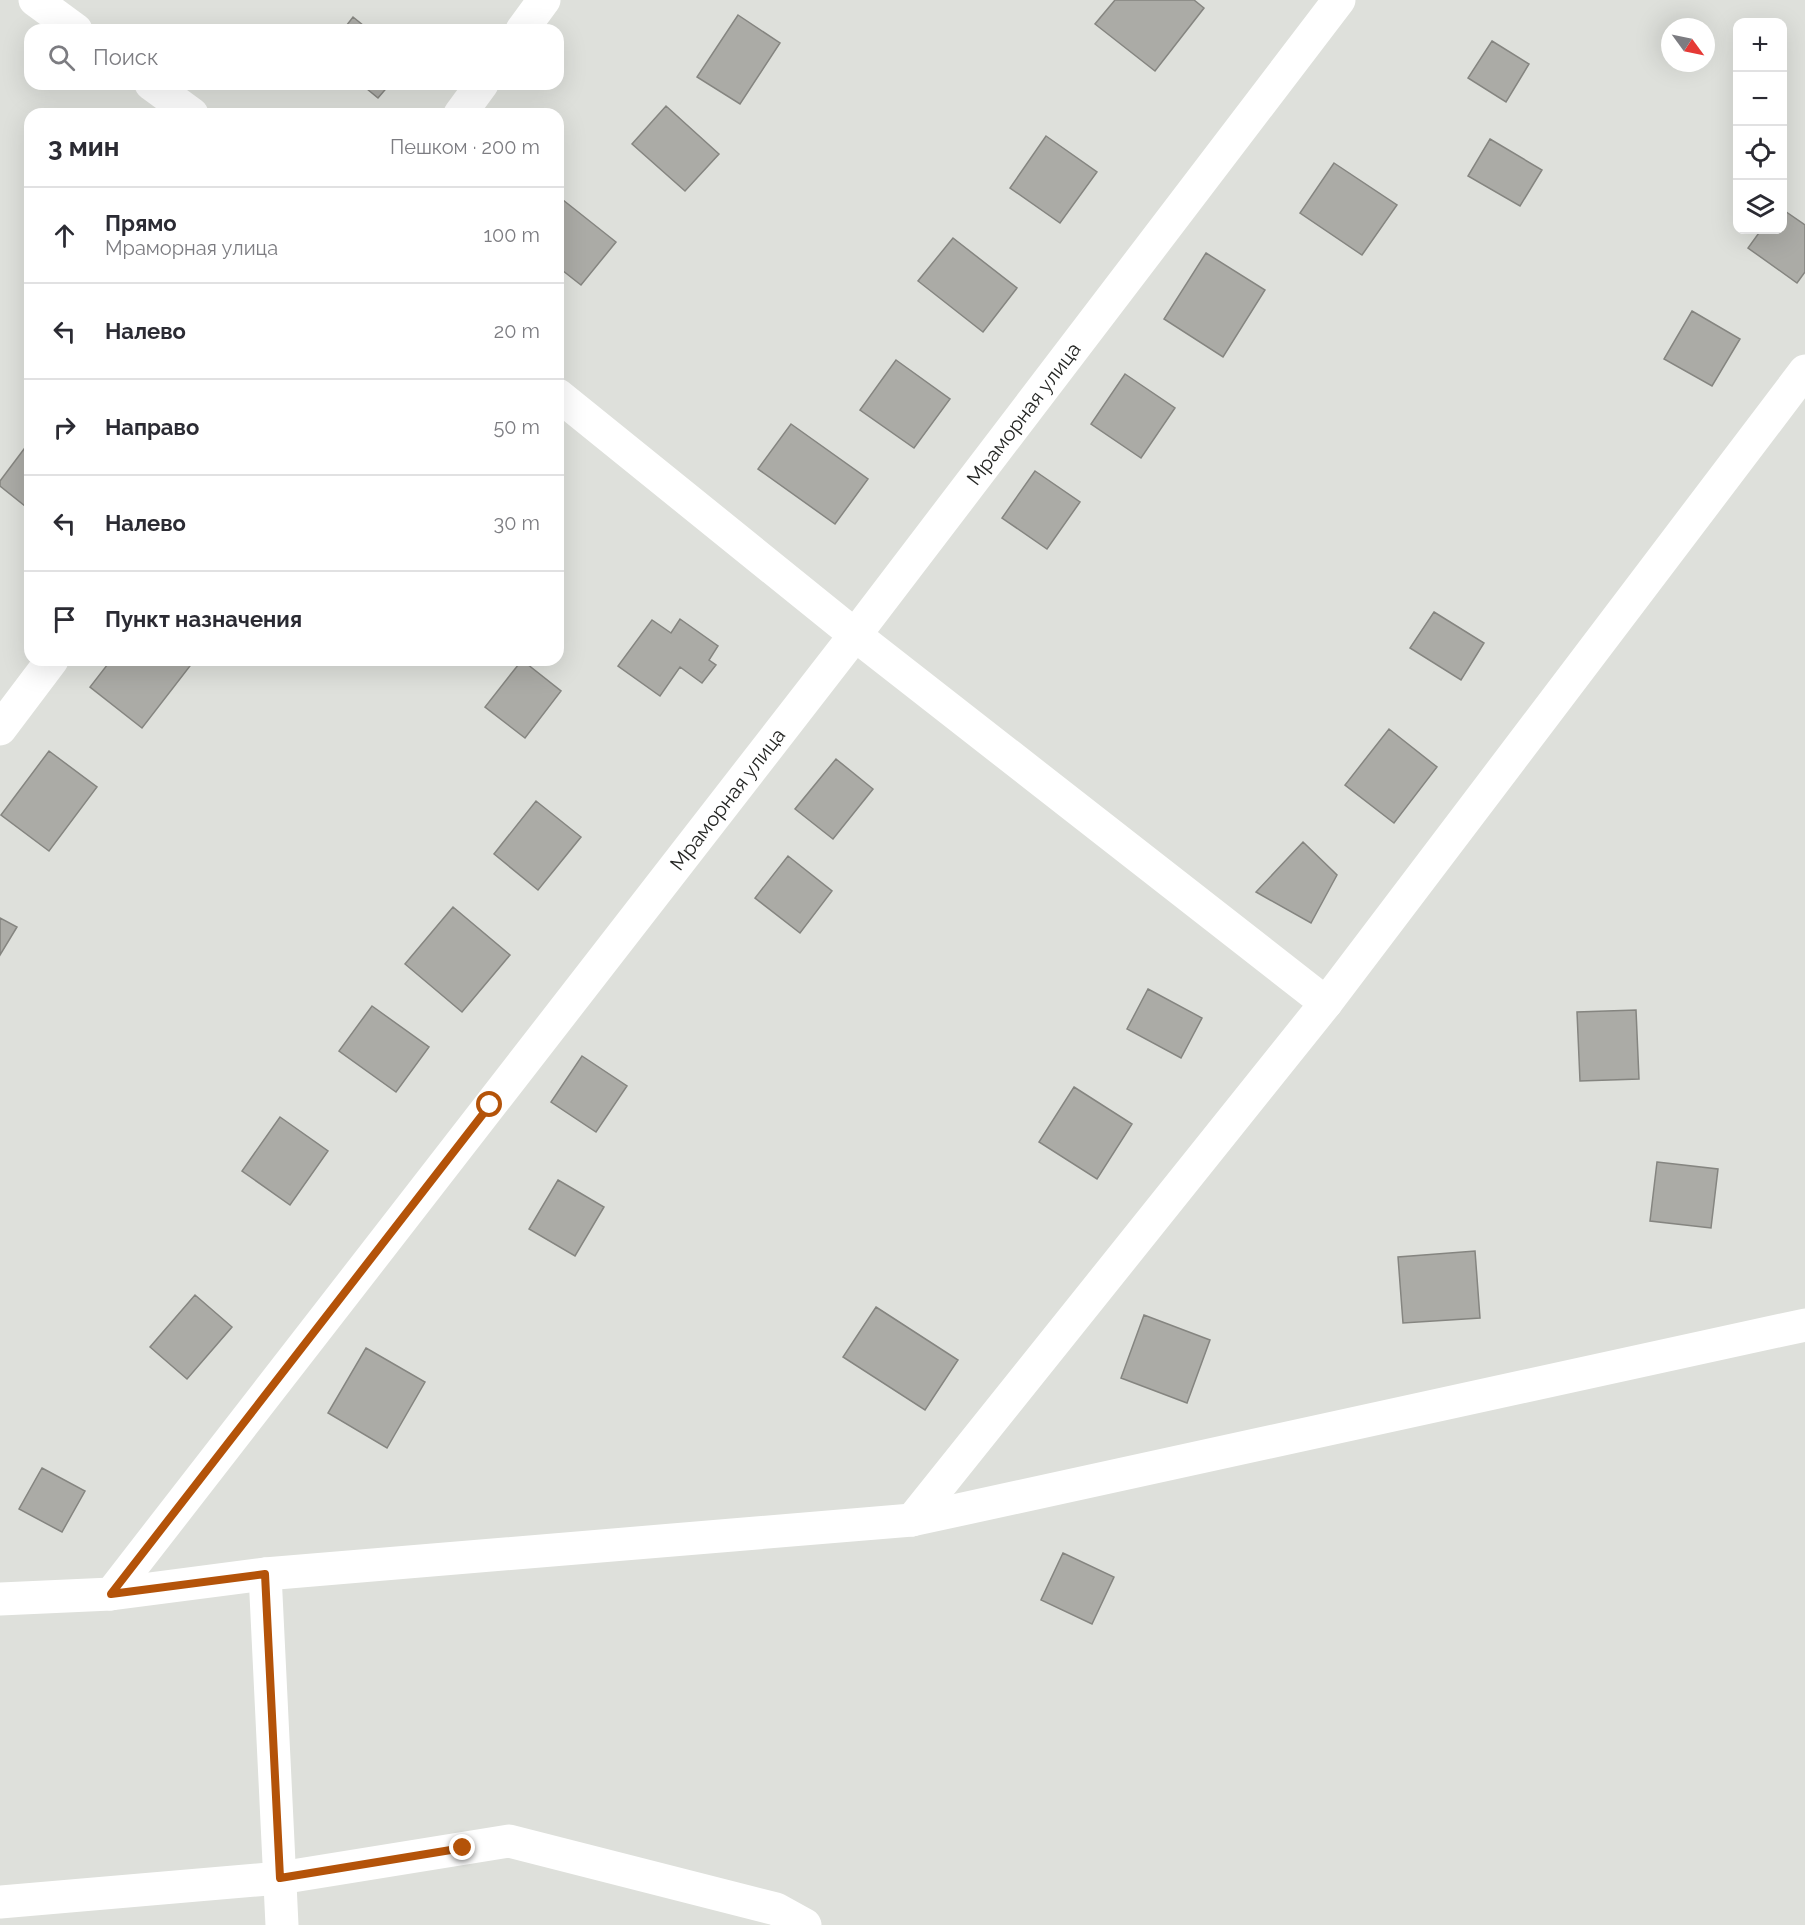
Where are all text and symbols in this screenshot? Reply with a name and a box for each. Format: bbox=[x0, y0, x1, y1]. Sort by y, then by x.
north arrow bbox=[1661, 18, 1715, 72]
map controls bbox=[1733, 18, 1787, 234]
button: + bbox=[1733, 18, 1787, 72]
search box bbox=[24, 24, 564, 90]
icon: search bbox=[45, 41, 78, 74]
text: Поиск bbox=[93, 44, 158, 70]
button: − bbox=[1733, 72, 1787, 126]
button: locate bbox=[1733, 126, 1787, 180]
text: 3 мин bbox=[48, 132, 119, 162]
text: Пешком · 200 m bbox=[390, 135, 540, 159]
button: layers bbox=[1733, 180, 1787, 234]
text: Прямо bbox=[105, 210, 177, 236]
icon: ahead bbox=[48, 219, 81, 252]
text: 100 m bbox=[483, 223, 540, 247]
text: Мраморная улица bbox=[105, 236, 278, 260]
icon: left bbox=[48, 315, 81, 348]
text: Налево bbox=[105, 318, 186, 344]
text: 20 m bbox=[494, 319, 540, 343]
street label: Мраморная улица bbox=[962, 338, 1086, 490]
icon: right bbox=[48, 411, 81, 444]
text: Направо bbox=[105, 414, 199, 440]
text: 50 m bbox=[493, 415, 540, 439]
icon: left bbox=[48, 507, 81, 540]
text: Налево bbox=[105, 510, 186, 536]
text: 30 m bbox=[494, 511, 540, 535]
icon: arrive bbox=[48, 603, 81, 636]
text: Пункт назначения bbox=[105, 606, 302, 632]
street label: Мраморная улица bbox=[665, 723, 790, 875]
route start bbox=[476, 1091, 502, 1117]
route end bbox=[449, 1834, 475, 1860]

